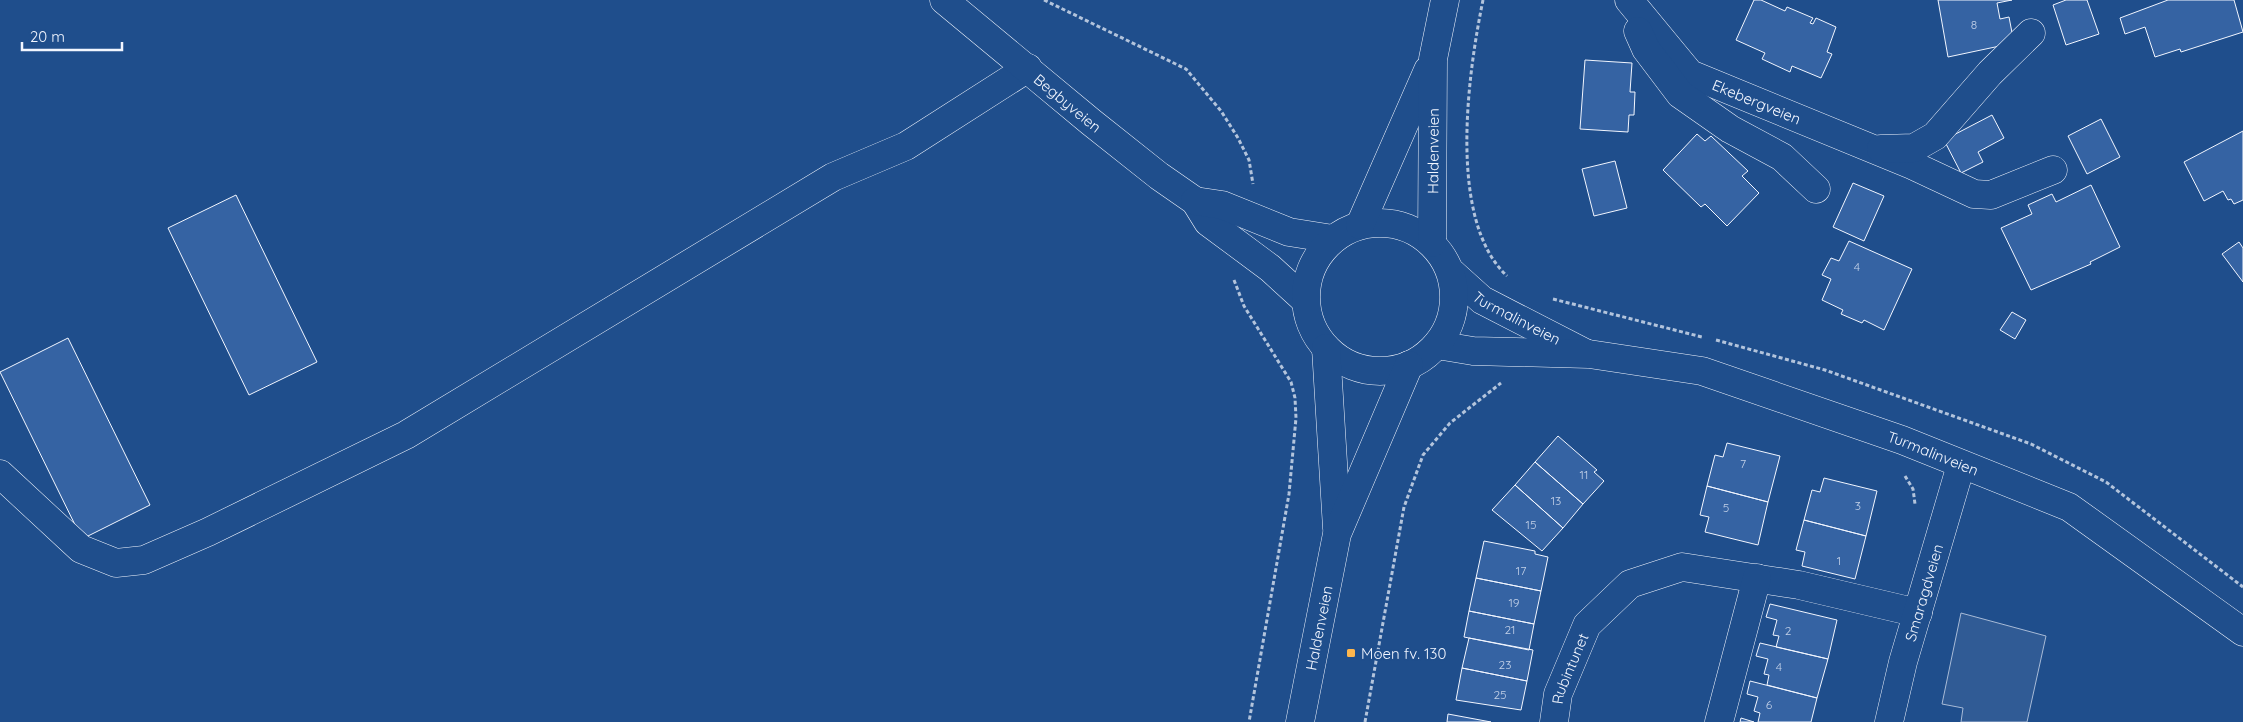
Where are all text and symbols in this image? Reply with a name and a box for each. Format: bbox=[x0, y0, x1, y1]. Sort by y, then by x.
house number: 8 bbox=[1971, 17, 1977, 32]
scale bar bbox=[22, 20, 122, 52]
text: 20 m bbox=[30, 27, 65, 46]
street label: Begbyveien bbox=[1030, 69, 1105, 136]
street label: Ekebergveien bbox=[1710, 75, 1804, 128]
street label: Haldenveien bbox=[1423, 108, 1442, 194]
house number: 4 bbox=[1854, 259, 1860, 274]
street label: Turmalinveien bbox=[1469, 287, 1564, 348]
street label: Turmalinveien bbox=[1885, 426, 1981, 479]
house number: 7 bbox=[1740, 456, 1746, 471]
house number: 11 bbox=[1580, 467, 1588, 482]
house number: 13 bbox=[1551, 493, 1561, 508]
house number: 3 bbox=[1855, 498, 1861, 513]
house number: 5 bbox=[1723, 500, 1729, 515]
house number: 15 bbox=[1526, 517, 1536, 532]
street label: Smaragdveien bbox=[1900, 542, 1947, 644]
house number: 1 bbox=[1837, 553, 1841, 568]
house number: 17 bbox=[1516, 563, 1526, 578]
street label: Haldenveien bbox=[1301, 584, 1336, 672]
house number: 19 bbox=[1508, 595, 1520, 610]
house number: 21 bbox=[1504, 622, 1516, 637]
house number: 2 bbox=[1785, 623, 1792, 638]
street label: Rubintunet bbox=[1547, 630, 1592, 705]
place label: Moen fv. 130 bbox=[1361, 644, 1446, 663]
marker: Moen fv. 130 bbox=[1345, 647, 1357, 659]
house number: 23 bbox=[1499, 657, 1511, 672]
house number: 4 bbox=[1776, 659, 1782, 674]
house number: 25 bbox=[1493, 687, 1507, 702]
house number: 6 bbox=[1766, 697, 1773, 712]

